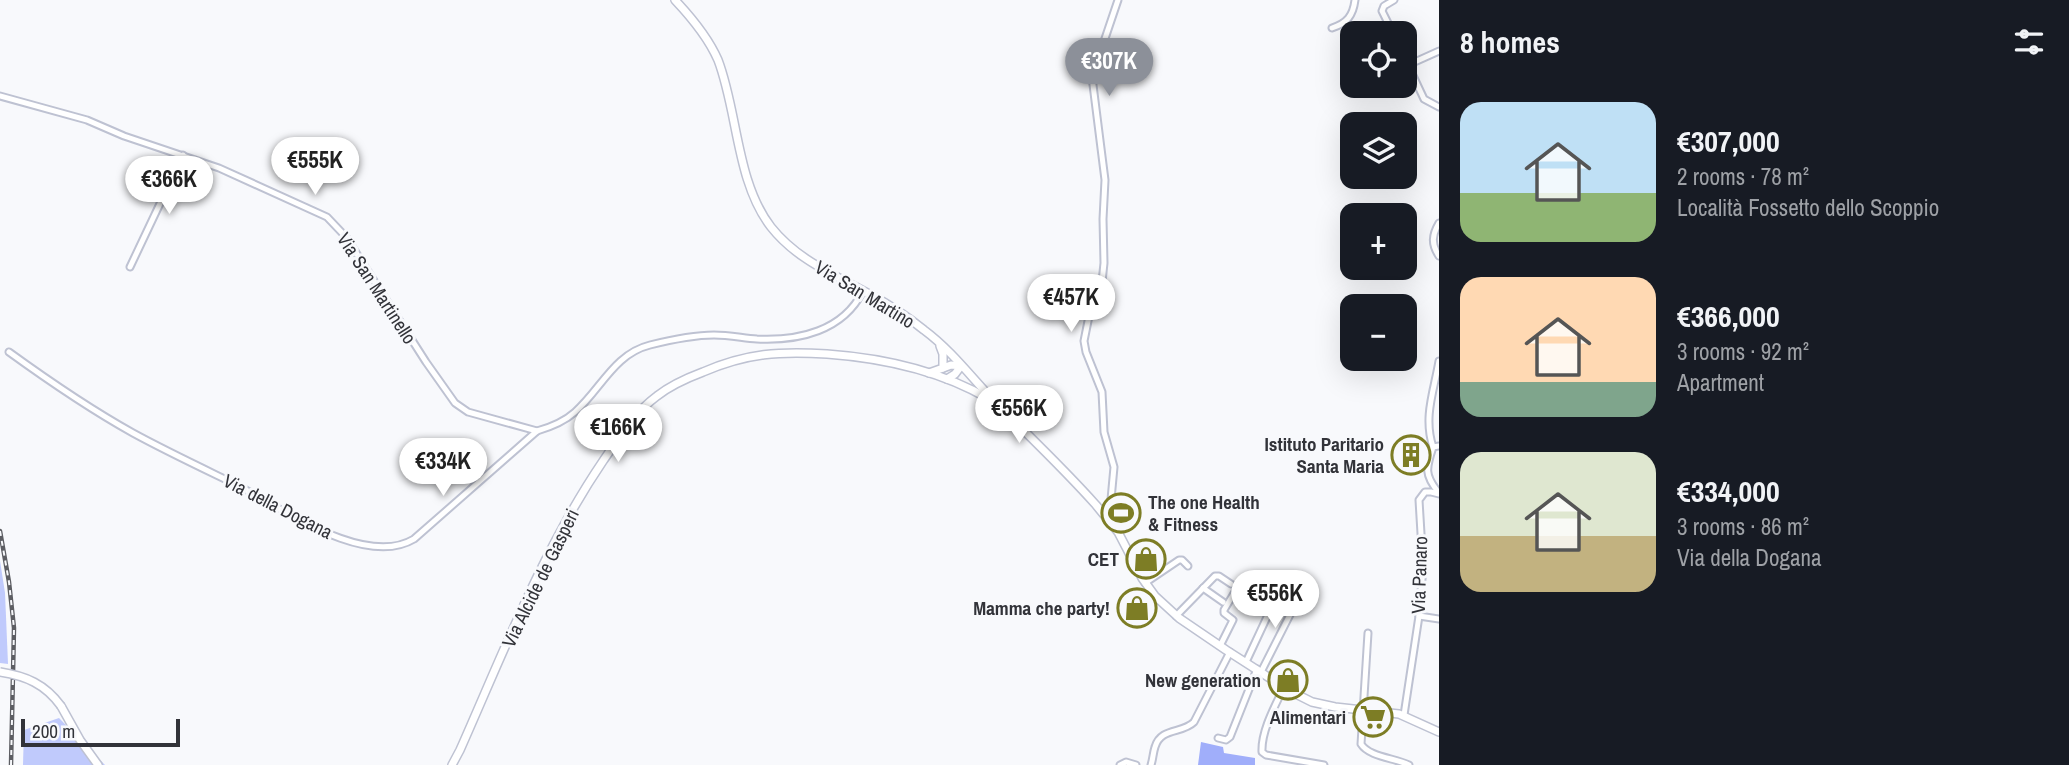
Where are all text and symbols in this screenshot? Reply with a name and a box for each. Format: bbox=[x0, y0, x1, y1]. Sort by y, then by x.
map controls bbox=[1340, 21, 1417, 371]
button: locate bbox=[1340, 21, 1417, 98]
text: 8 homes bbox=[1460, 22, 1560, 62]
icon: filters bbox=[2010, 23, 2048, 61]
pin: €307K bbox=[1060, 38, 1158, 98]
text: €307K bbox=[1081, 45, 1137, 76]
button: layers bbox=[1340, 112, 1417, 189]
text: €307,000 bbox=[1677, 121, 1780, 161]
icon: home bbox=[1516, 130, 1600, 214]
pin: €555K bbox=[266, 138, 364, 197]
text: €555K bbox=[287, 144, 343, 175]
pin: €366K bbox=[120, 156, 218, 216]
text: 2 rooms · 78 m² bbox=[1677, 161, 1809, 192]
text: €366K bbox=[141, 163, 197, 194]
text: Località Fossetto dello Scoppio bbox=[1677, 192, 1939, 223]
button: + bbox=[1340, 203, 1417, 280]
street label: Via San Martinello bbox=[331, 227, 423, 349]
street label: Via San Martino bbox=[810, 254, 920, 334]
pin: €457K bbox=[1022, 274, 1120, 334]
text: €457K bbox=[1043, 281, 1099, 312]
button: − bbox=[1340, 294, 1417, 371]
text: €366,000 bbox=[1677, 296, 1780, 336]
icon: home bbox=[1516, 305, 1600, 389]
text: 3 rooms · 92 m² bbox=[1677, 336, 1809, 367]
text: Apartment bbox=[1677, 367, 1764, 398]
pin: €556K bbox=[970, 386, 1068, 445]
text: €556K bbox=[991, 392, 1047, 423]
pin: €166K bbox=[569, 405, 667, 464]
text: €166K bbox=[590, 411, 646, 442]
place label: Istituto Paritario Santa Maria bbox=[1265, 431, 1384, 479]
building icon: Istituto Paritario Santa Maria bbox=[1390, 434, 1432, 476]
pin: €334K bbox=[394, 438, 492, 498]
text: €334K bbox=[415, 445, 471, 476]
street label: Via della Dogana bbox=[219, 467, 337, 545]
text: €334,000 bbox=[1677, 471, 1780, 511]
icon: home bbox=[1516, 480, 1600, 564]
place label: The one Health & Fitness bbox=[1148, 489, 1260, 537]
sports icon: The one Health & Fitness bbox=[1100, 492, 1142, 534]
street label: Via Alcide de Gasperi bbox=[495, 504, 585, 652]
text: 3 rooms · 86 m² bbox=[1677, 511, 1809, 542]
street label: Via Panaro bbox=[1405, 536, 1433, 614]
shop icon: CET bbox=[1125, 538, 1167, 580]
text: Via della Dogana bbox=[1677, 542, 1821, 573]
place label: CET bbox=[1088, 546, 1119, 572]
pin: €556K bbox=[1226, 570, 1324, 630]
text: €556K bbox=[1247, 577, 1303, 608]
shop icon: Mamma che party! bbox=[1116, 587, 1158, 629]
place label: Mamma che party! bbox=[973, 595, 1110, 621]
shop icon: New generation bbox=[1267, 659, 1309, 701]
place label: New generation bbox=[1145, 667, 1261, 693]
supermarket icon: Alimentari bbox=[1352, 696, 1394, 738]
place label: Alimentari bbox=[1270, 704, 1346, 730]
scale bar bbox=[21, 716, 180, 748]
text: 200 m bbox=[32, 718, 75, 744]

